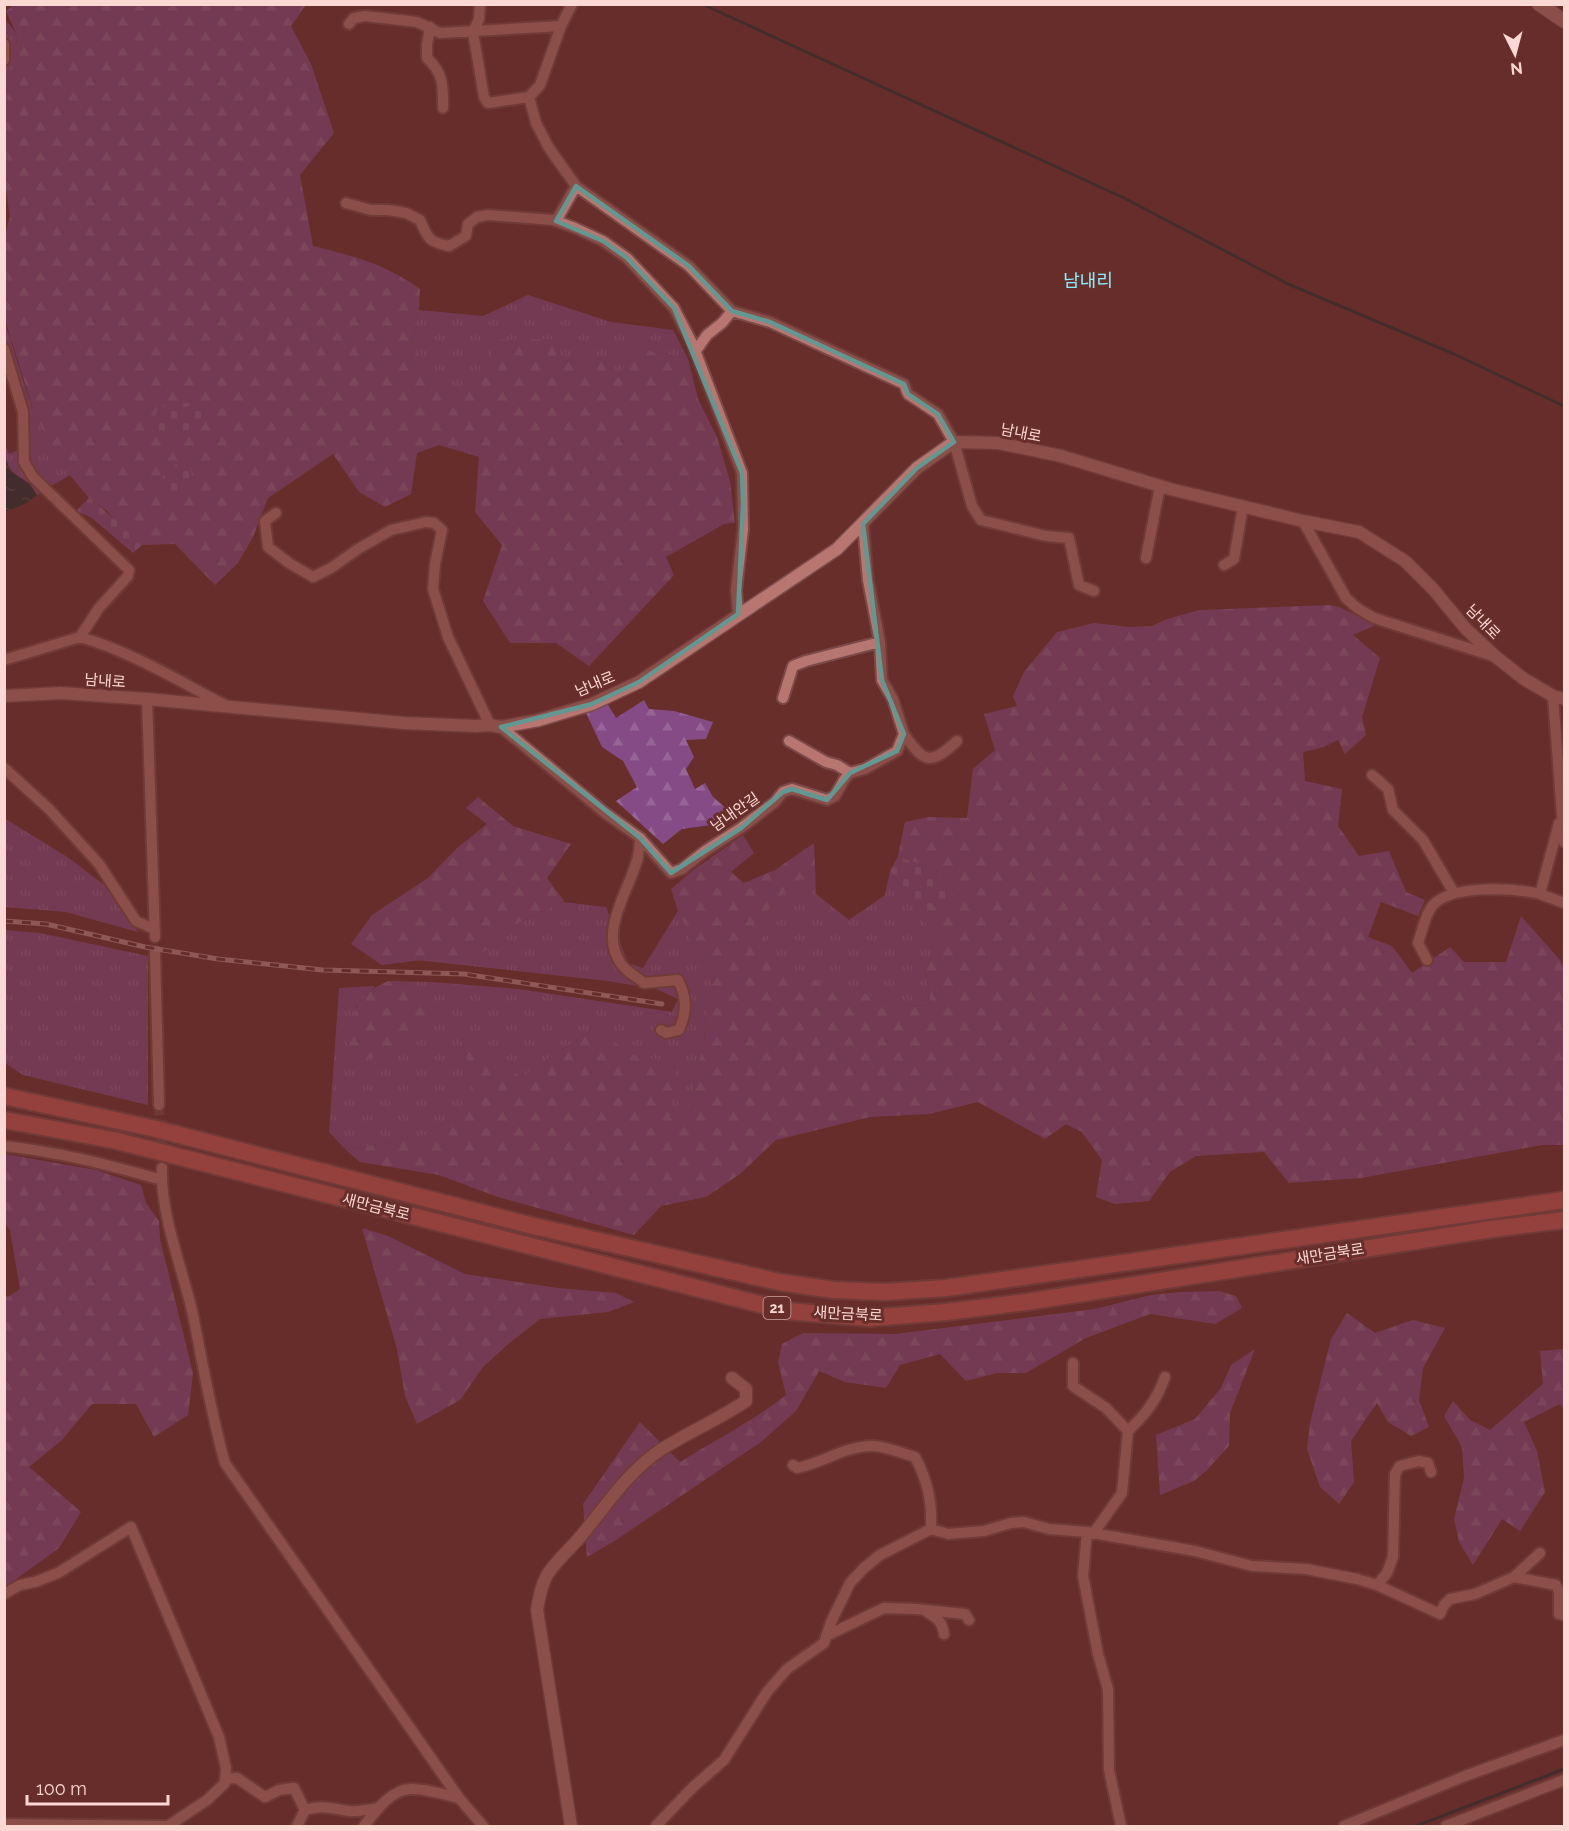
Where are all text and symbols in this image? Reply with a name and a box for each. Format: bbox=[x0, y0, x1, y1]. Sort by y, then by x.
north arrow bbox=[1485, 24, 1545, 84]
text: N bbox=[1509, 58, 1524, 79]
district label: 남내리 bbox=[1063, 270, 1113, 291]
street label: 남내로 bbox=[999, 420, 1043, 446]
street label: 남내로 bbox=[1462, 601, 1504, 643]
street label: 남내로 bbox=[572, 668, 618, 700]
street label: 남내로 bbox=[84, 671, 126, 691]
street label: 남내안길 bbox=[707, 789, 763, 835]
street label: 새만금북로 bbox=[340, 1190, 412, 1224]
street label: 새만금북로 bbox=[1295, 1240, 1365, 1268]
road number: 21 bbox=[764, 1297, 790, 1319]
street label: 새만금북로 bbox=[813, 1303, 883, 1325]
scale bar bbox=[27, 1768, 168, 1806]
text: 100 m bbox=[36, 1778, 87, 1799]

